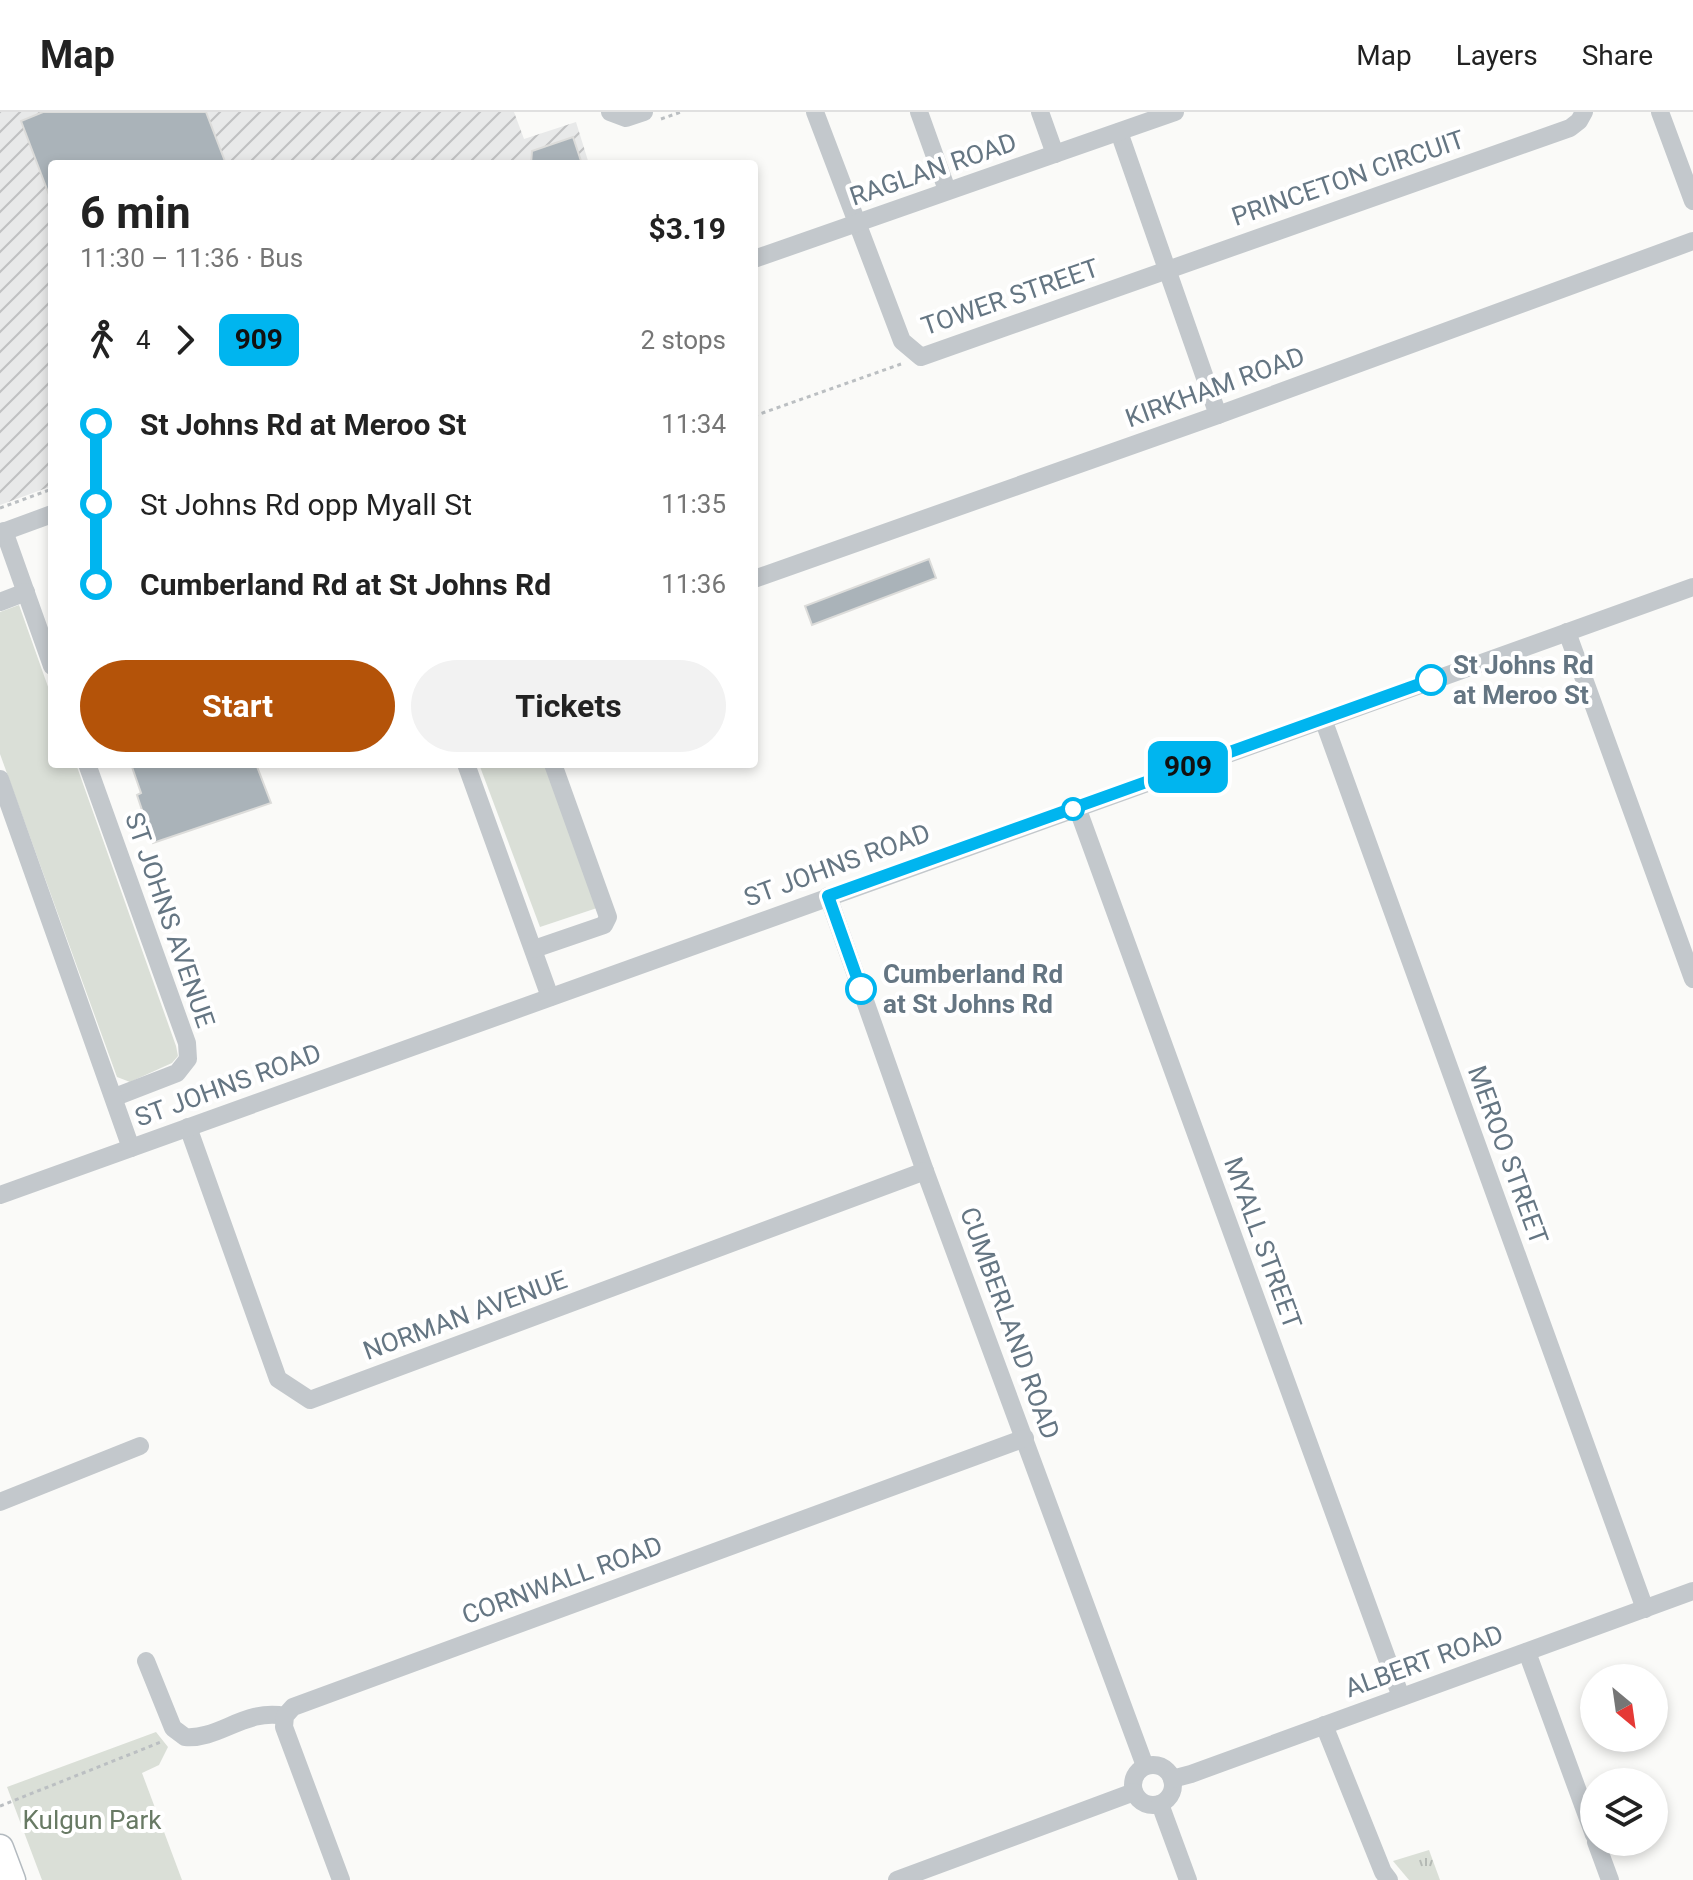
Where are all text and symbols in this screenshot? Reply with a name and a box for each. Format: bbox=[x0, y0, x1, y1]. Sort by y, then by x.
text: Map bbox=[40, 33, 115, 77]
text: Map bbox=[1356, 39, 1412, 72]
text: Layers bbox=[1456, 39, 1538, 72]
text: Share bbox=[1582, 39, 1653, 72]
street label: PRINCETON CIRCUIT bbox=[1228, 124, 1468, 232]
street label: RAGLAN ROAD bbox=[846, 126, 1020, 212]
text: 6 min bbox=[80, 187, 191, 239]
text: $3.19 bbox=[648, 211, 726, 246]
text: 11:30 – 11:36 · Bus bbox=[80, 243, 303, 273]
street label: TOWER STREET bbox=[917, 253, 1103, 341]
icon: walk bbox=[80, 318, 124, 362]
icon: forward bbox=[163, 318, 207, 362]
text: 909 bbox=[235, 323, 283, 356]
text: 4 bbox=[136, 325, 151, 355]
text: 2 stops bbox=[640, 325, 726, 355]
street label: KIRKHAM ROAD bbox=[1121, 341, 1309, 433]
text: St Johns Rd at Meroo St bbox=[140, 407, 466, 442]
text: 11:34 bbox=[661, 409, 726, 439]
text: St Johns Rd opp Myall St bbox=[140, 487, 472, 522]
text: 11:35 bbox=[661, 489, 726, 519]
text: Cumberland Rd at St Johns Rd bbox=[140, 567, 551, 602]
text: 11:36 bbox=[661, 569, 726, 599]
place label: St Johns Rd at Meroo St bbox=[1453, 650, 1594, 710]
button: Start bbox=[80, 660, 395, 752]
button: Tickets bbox=[411, 660, 726, 752]
marker: St Johns Rd at Meroo St bbox=[1416, 665, 1446, 695]
line badge: 909 bbox=[1142, 741, 1234, 793]
text: 909 bbox=[1164, 750, 1212, 783]
unlabelled marker bbox=[1062, 798, 1084, 820]
street label: ST JOHNS AVENUE bbox=[119, 809, 221, 1031]
street label: ST JOHNS ROAD bbox=[740, 817, 934, 913]
place label: Cumberland Rd at St Johns Rd bbox=[883, 959, 1063, 1019]
marker: Cumberland Rd at St Johns Rd bbox=[846, 974, 876, 1004]
street label: ST JOHNS ROAD bbox=[131, 1037, 325, 1133]
street label: MEROO STREET bbox=[1462, 1062, 1554, 1248]
street label: MYALL STREET bbox=[1218, 1153, 1308, 1333]
street label: CUMBERLAND ROAD bbox=[954, 1203, 1066, 1443]
street label: NORMAN AVENUE bbox=[359, 1264, 571, 1366]
street label: CORNWALL ROAD bbox=[458, 1530, 666, 1630]
street label: ALBERT ROAD bbox=[1341, 1619, 1507, 1703]
north arrow bbox=[1580, 1664, 1668, 1752]
map controls bbox=[1580, 1664, 1668, 1856]
button: layers bbox=[1580, 1768, 1668, 1856]
park label: Kulgun Park bbox=[23, 1805, 162, 1835]

